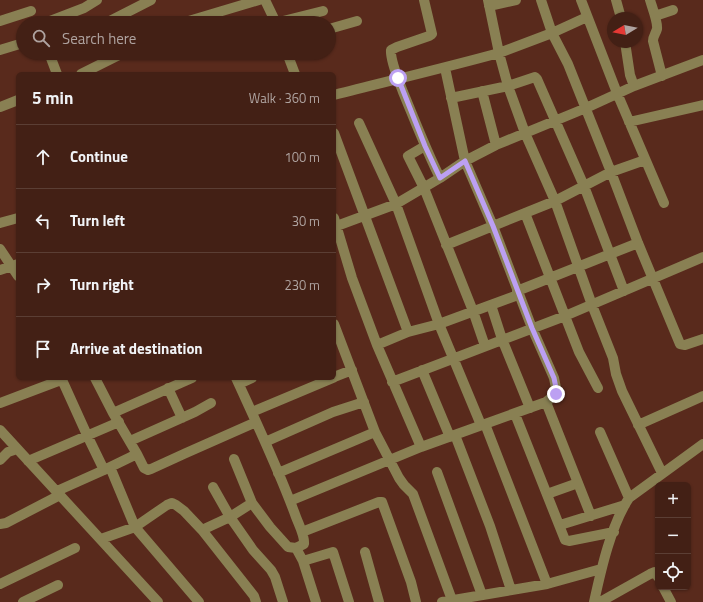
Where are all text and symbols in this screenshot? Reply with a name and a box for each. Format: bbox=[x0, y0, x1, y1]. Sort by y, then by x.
north arrow bbox=[607, 12, 643, 48]
search box bbox=[16, 16, 336, 60]
icon: search bbox=[30, 27, 52, 49]
text: Search here bbox=[62, 27, 136, 50]
route start bbox=[389, 69, 407, 87]
text: 5 min bbox=[32, 85, 73, 111]
text: Walk · 360 m bbox=[249, 88, 320, 108]
text: Continue bbox=[70, 145, 128, 168]
icon: ahead bbox=[32, 146, 54, 168]
text: 100 m bbox=[284, 147, 320, 167]
text: Turn left bbox=[70, 209, 125, 232]
icon: left bbox=[32, 210, 54, 232]
text: 30 m bbox=[292, 211, 320, 231]
text: Turn right bbox=[70, 273, 134, 296]
icon: right bbox=[32, 274, 54, 296]
text: 230 m bbox=[284, 275, 320, 295]
text: Arrive at destination bbox=[70, 337, 203, 360]
icon: arrive bbox=[32, 338, 54, 360]
route end bbox=[547, 385, 565, 403]
map controls bbox=[655, 482, 691, 590]
button: + bbox=[655, 482, 691, 518]
button: − bbox=[655, 518, 691, 554]
button: locate bbox=[655, 554, 691, 590]

